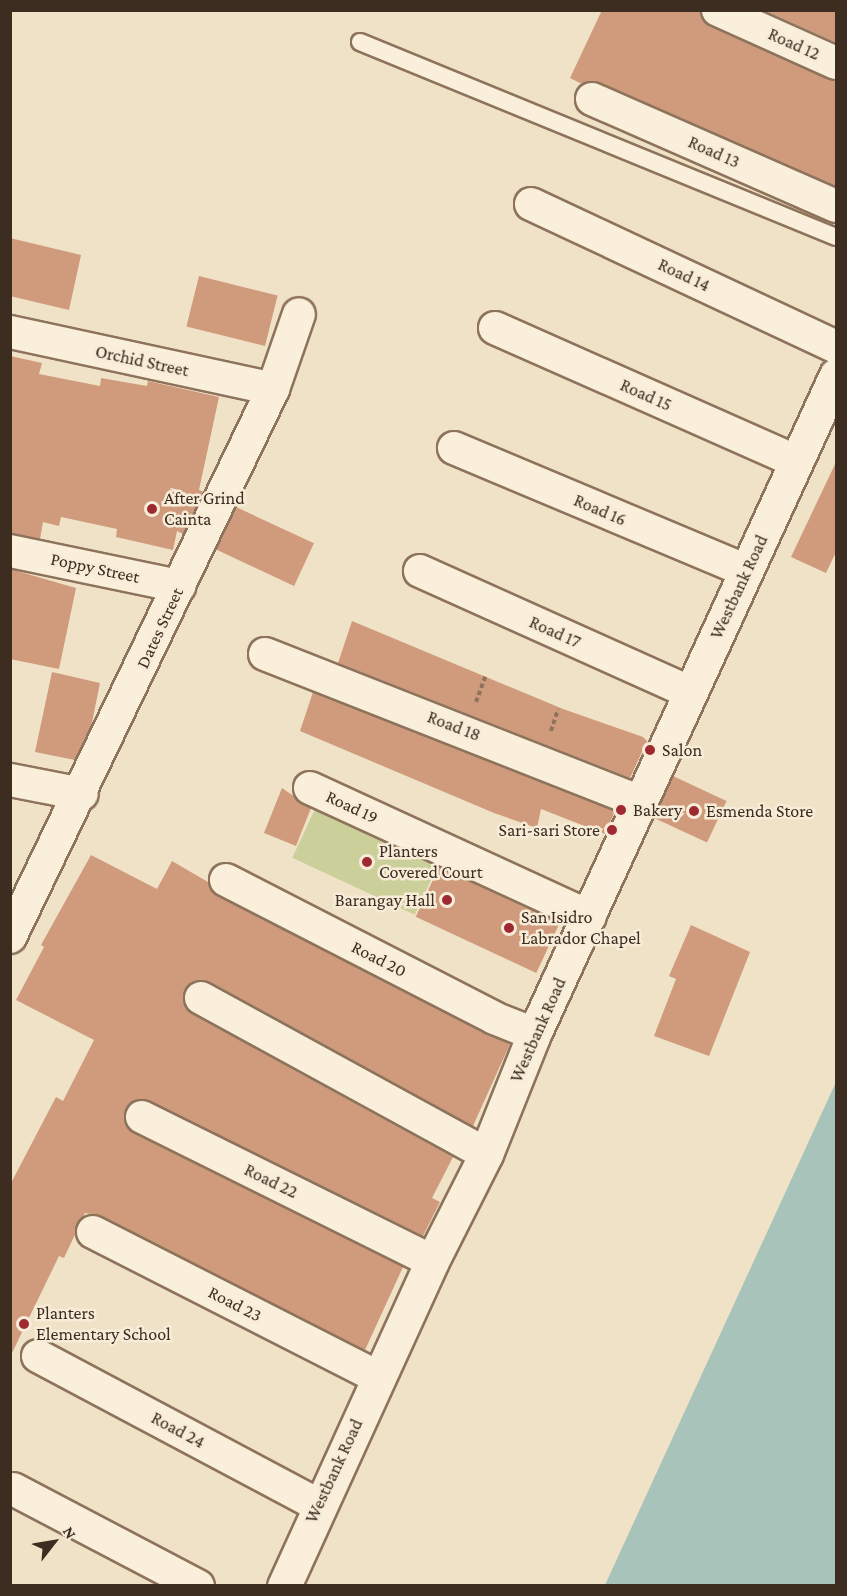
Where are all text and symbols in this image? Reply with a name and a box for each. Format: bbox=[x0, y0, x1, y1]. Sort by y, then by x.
street label: Road 12 bbox=[765, 23, 823, 65]
street label: Road 13 bbox=[685, 131, 743, 173]
street label: Road 14 bbox=[654, 254, 714, 296]
street label: Orchid Street bbox=[93, 341, 191, 381]
street label: Road 15 bbox=[617, 374, 675, 416]
place label: After Grind Cainta bbox=[164, 488, 245, 530]
street label: Road 16 bbox=[570, 489, 630, 531]
marker: After Grind Cainta bbox=[145, 502, 159, 516]
street label: Westbank Road bbox=[705, 531, 773, 643]
street label: Poppy Street bbox=[49, 548, 141, 588]
street label: Dates Street bbox=[132, 584, 188, 672]
street label: Road 17 bbox=[526, 611, 584, 653]
street label: Road 18 bbox=[424, 706, 484, 746]
place label: Salon bbox=[662, 739, 702, 761]
marker: Salon bbox=[643, 743, 657, 757]
street label: Road 19 bbox=[323, 786, 381, 828]
place label: Bakery bbox=[633, 799, 682, 821]
place label: Esmenda Store bbox=[706, 800, 813, 822]
marker: Bakery bbox=[614, 803, 628, 817]
marker: Esmenda Store bbox=[687, 804, 701, 818]
place label: Sari-sari Store bbox=[499, 819, 600, 841]
marker: Sari-sari Store bbox=[605, 823, 619, 837]
place label: Planters Covered Court bbox=[379, 841, 483, 884]
marker: Planters Covered Court bbox=[360, 855, 374, 869]
place label: Barangay Hall bbox=[335, 889, 435, 911]
marker: Barangay Hall bbox=[440, 893, 454, 907]
place label: San Isidro Labrador Chapel bbox=[521, 907, 641, 950]
marker: San Isidro Labrador Chapel bbox=[502, 921, 516, 935]
street label: Road 20 bbox=[348, 936, 410, 982]
street label: Westbank Road bbox=[505, 974, 571, 1086]
street label: Road 22 bbox=[241, 1159, 301, 1203]
street label: Road 23 bbox=[205, 1281, 265, 1327]
place label: Planters Elementary School bbox=[36, 1303, 171, 1346]
marker: Planters Elementary School bbox=[17, 1317, 31, 1331]
street label: Road 24 bbox=[147, 1407, 209, 1453]
street label: Westbank Road bbox=[300, 1415, 368, 1527]
north arrow bbox=[24, 1512, 84, 1572]
text: N bbox=[60, 1523, 80, 1542]

